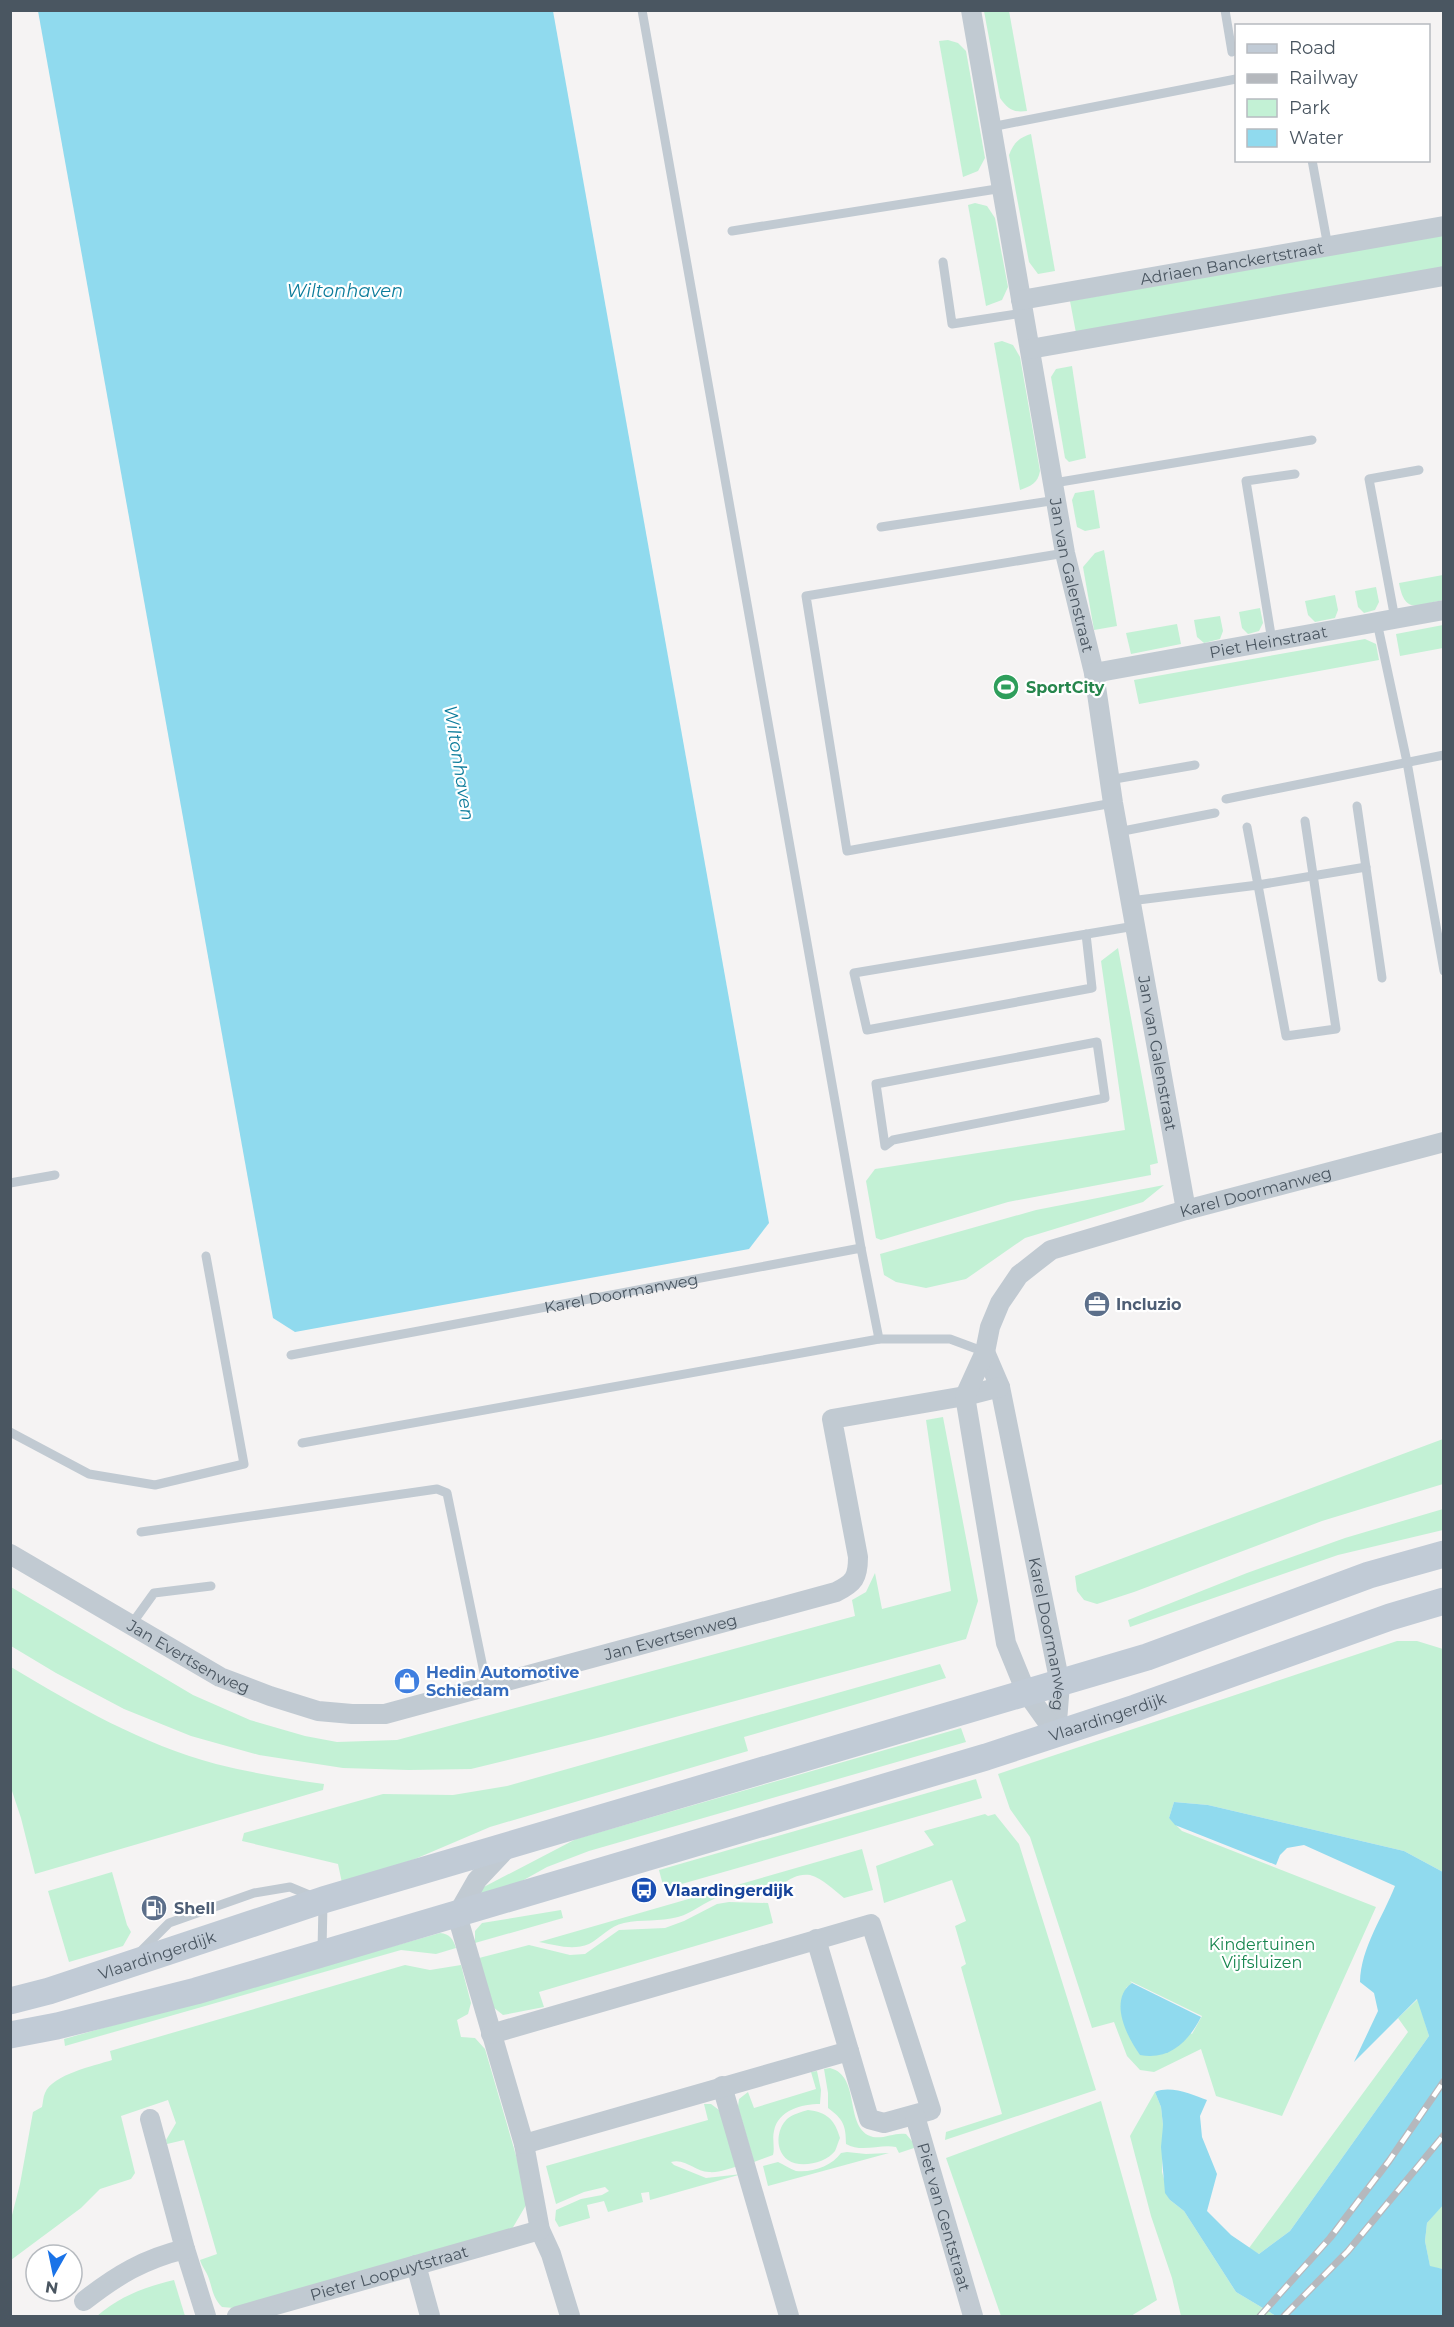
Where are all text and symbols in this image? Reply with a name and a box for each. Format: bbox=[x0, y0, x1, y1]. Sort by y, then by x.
legend bbox=[1235, 24, 1430, 162]
text: Road bbox=[1289, 37, 1336, 59]
text: Railway bbox=[1289, 67, 1358, 89]
text: Park bbox=[1289, 97, 1330, 119]
text: Water bbox=[1289, 127, 1344, 149]
street label: Adriaen Banckertstraat bbox=[1139, 238, 1326, 289]
water label: Wiltonhaven bbox=[287, 280, 403, 302]
street label: Jan van Galenstraat bbox=[1045, 495, 1098, 655]
street label: Piet Heinstraat bbox=[1208, 622, 1329, 662]
sports icon: SportCity bbox=[991, 672, 1021, 702]
place label: SportCity bbox=[1026, 678, 1105, 697]
water label: Wiltonhaven bbox=[439, 704, 479, 822]
street label: Jan van Galenstraat bbox=[1134, 973, 1181, 1133]
street label: Karel Doormanweg bbox=[1178, 1163, 1334, 1221]
street label: Karel Doormanweg bbox=[543, 1270, 700, 1317]
office icon: Incluzio bbox=[1082, 1289, 1112, 1319]
place label: Incluzio bbox=[1116, 1295, 1182, 1314]
street label: Karel Doormanweg bbox=[1025, 1556, 1070, 1712]
street label: Jan Evertsenweg bbox=[601, 1610, 739, 1665]
street label: Jan Evertsenweg bbox=[123, 1615, 252, 1697]
place label: Hedin Automotive Schiedam bbox=[426, 1663, 579, 1700]
shop icon: Hedin Automotive Schiedam bbox=[392, 1666, 422, 1696]
street label: Vlaardingerdijk bbox=[1047, 1689, 1169, 1746]
bus stop icon: Vlaardingerdijk bbox=[629, 1875, 659, 1905]
place label: Vlaardingerdijk bbox=[663, 1881, 794, 1900]
fuel station icon: Shell bbox=[139, 1893, 169, 1923]
place label: Shell bbox=[174, 1899, 215, 1918]
street label: Vlaardingerdijk bbox=[96, 1927, 219, 1984]
park label: Kindertuinen Vijfsluizen bbox=[1209, 1935, 1315, 1972]
street label: Piet van Gentstraat bbox=[913, 2140, 974, 2294]
street label: Pieter Loopuytstraat bbox=[308, 2242, 471, 2305]
north arrow bbox=[24, 2243, 84, 2303]
text: N bbox=[44, 2277, 60, 2298]

